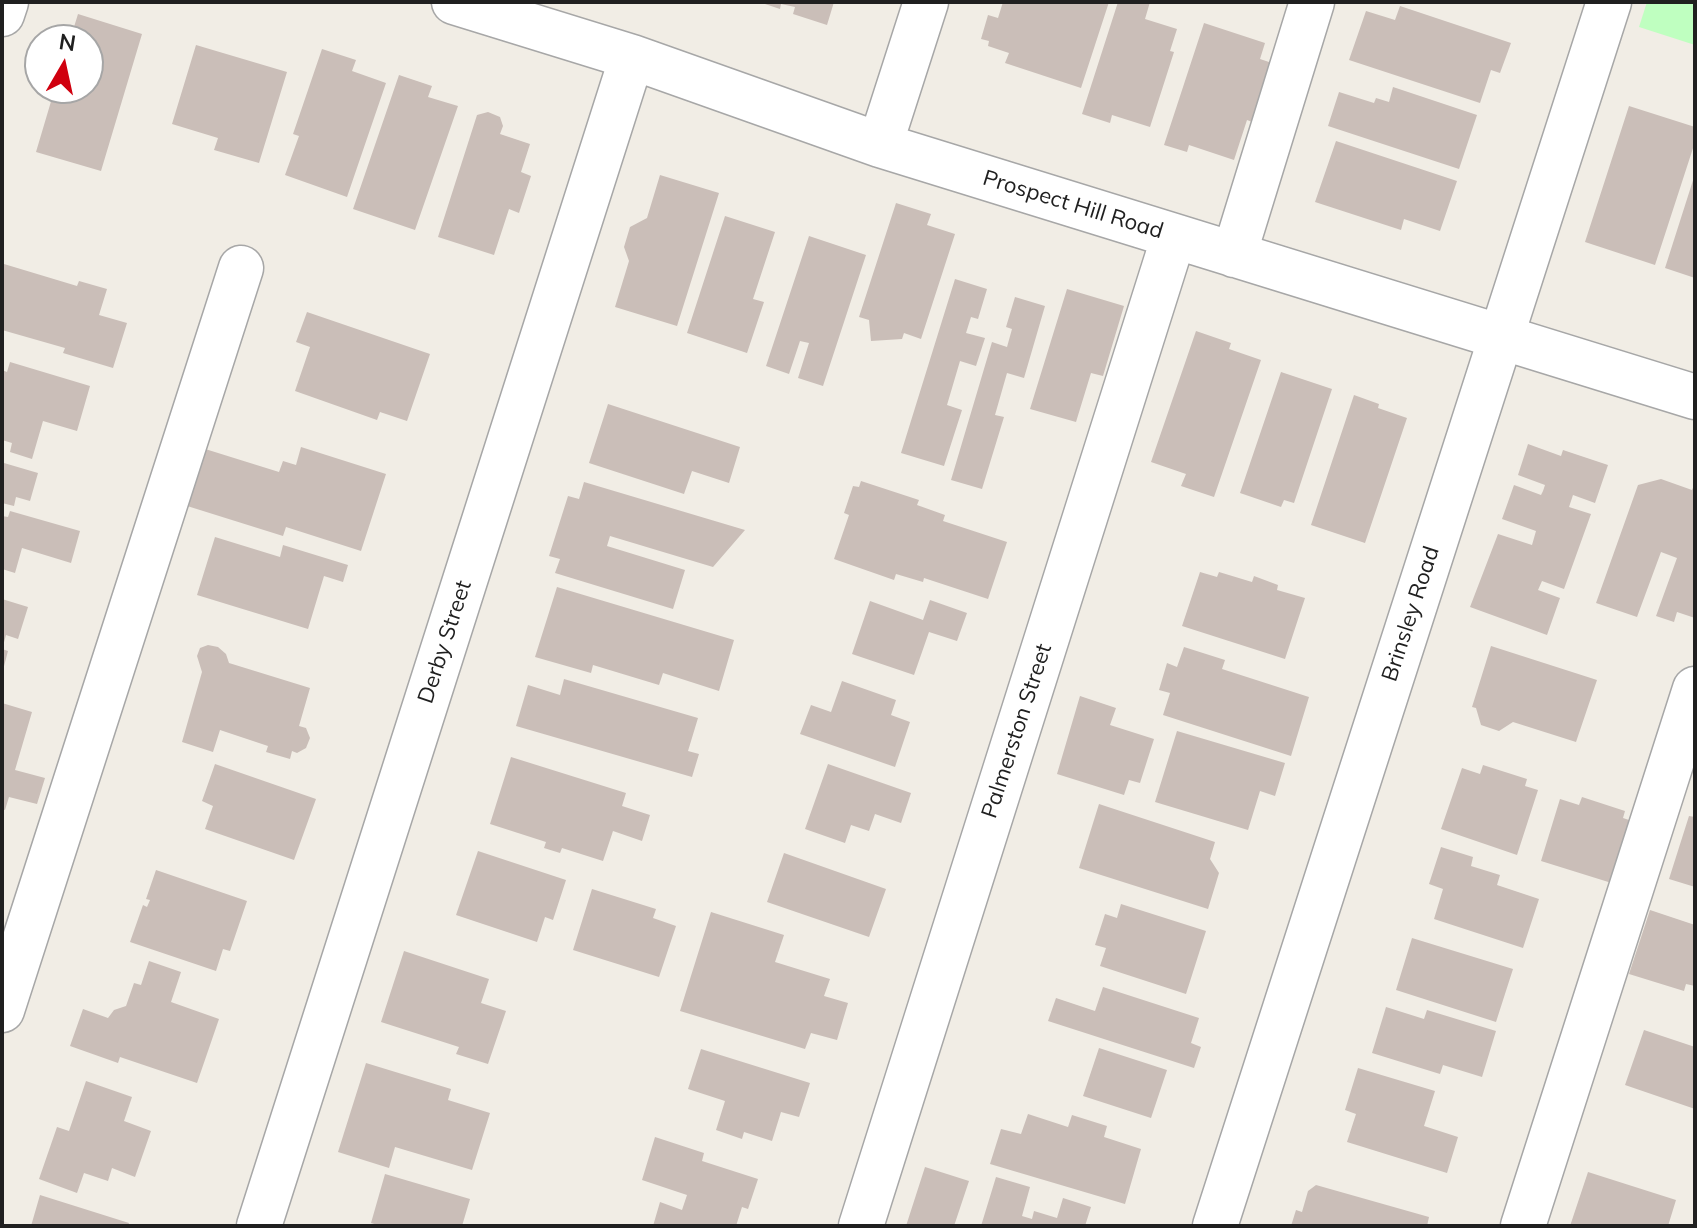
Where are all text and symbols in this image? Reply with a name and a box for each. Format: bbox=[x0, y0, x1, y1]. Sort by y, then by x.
north arrow bbox=[24, 24, 104, 104]
text: N bbox=[57, 27, 78, 57]
street label: Prospect Hill Road bbox=[980, 165, 1166, 245]
street label: Brinsley Road bbox=[1377, 543, 1445, 685]
street label: Derby Street bbox=[413, 577, 477, 707]
street label: Palmerston Street bbox=[976, 640, 1058, 822]

